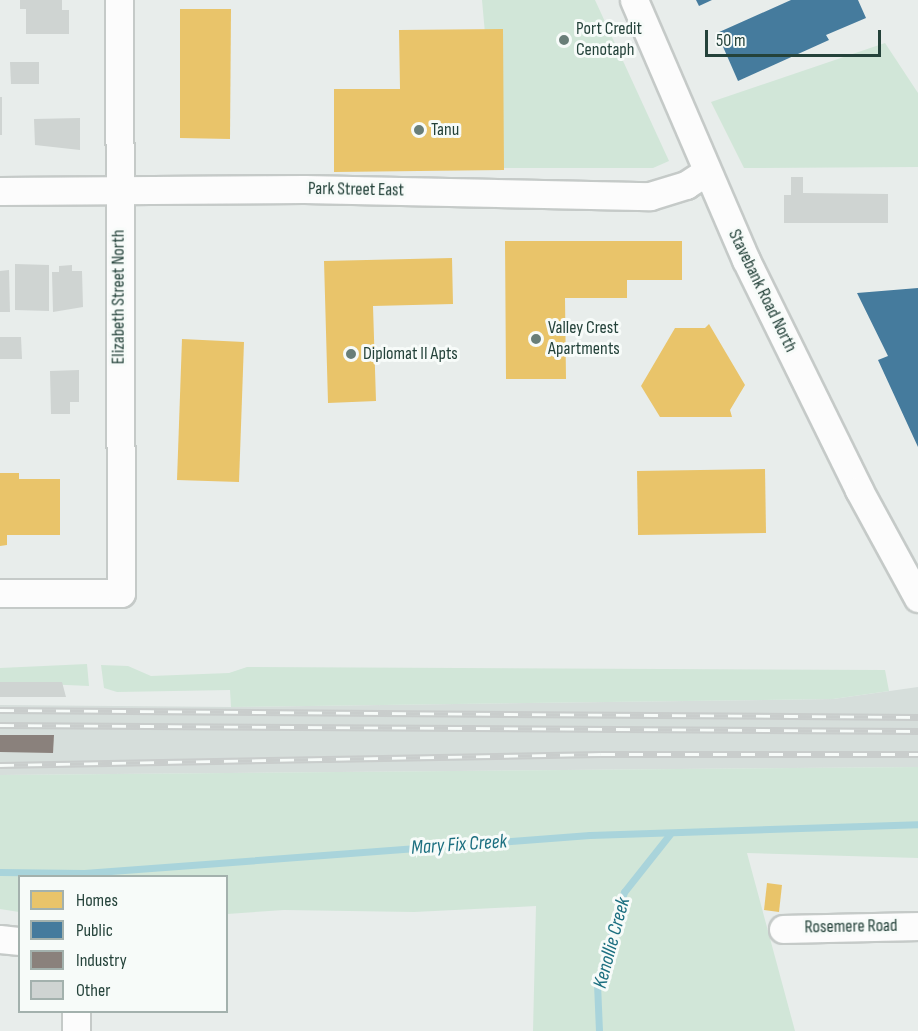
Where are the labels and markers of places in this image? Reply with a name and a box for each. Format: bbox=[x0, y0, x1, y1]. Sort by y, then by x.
place label: Port Credit Cenotaph bbox=[576, 19, 642, 62]
marker: Port Credit Cenotaph bbox=[557, 33, 571, 47]
place label: Tanu bbox=[431, 119, 459, 141]
marker: Tanu bbox=[412, 123, 426, 137]
place label: Valley Crest Apartments bbox=[548, 318, 620, 360]
marker: Valley Crest Apartments bbox=[529, 332, 543, 346]
place label: Diplomat II Apts bbox=[363, 343, 458, 365]
marker: Diplomat II Apts bbox=[344, 347, 358, 361]

